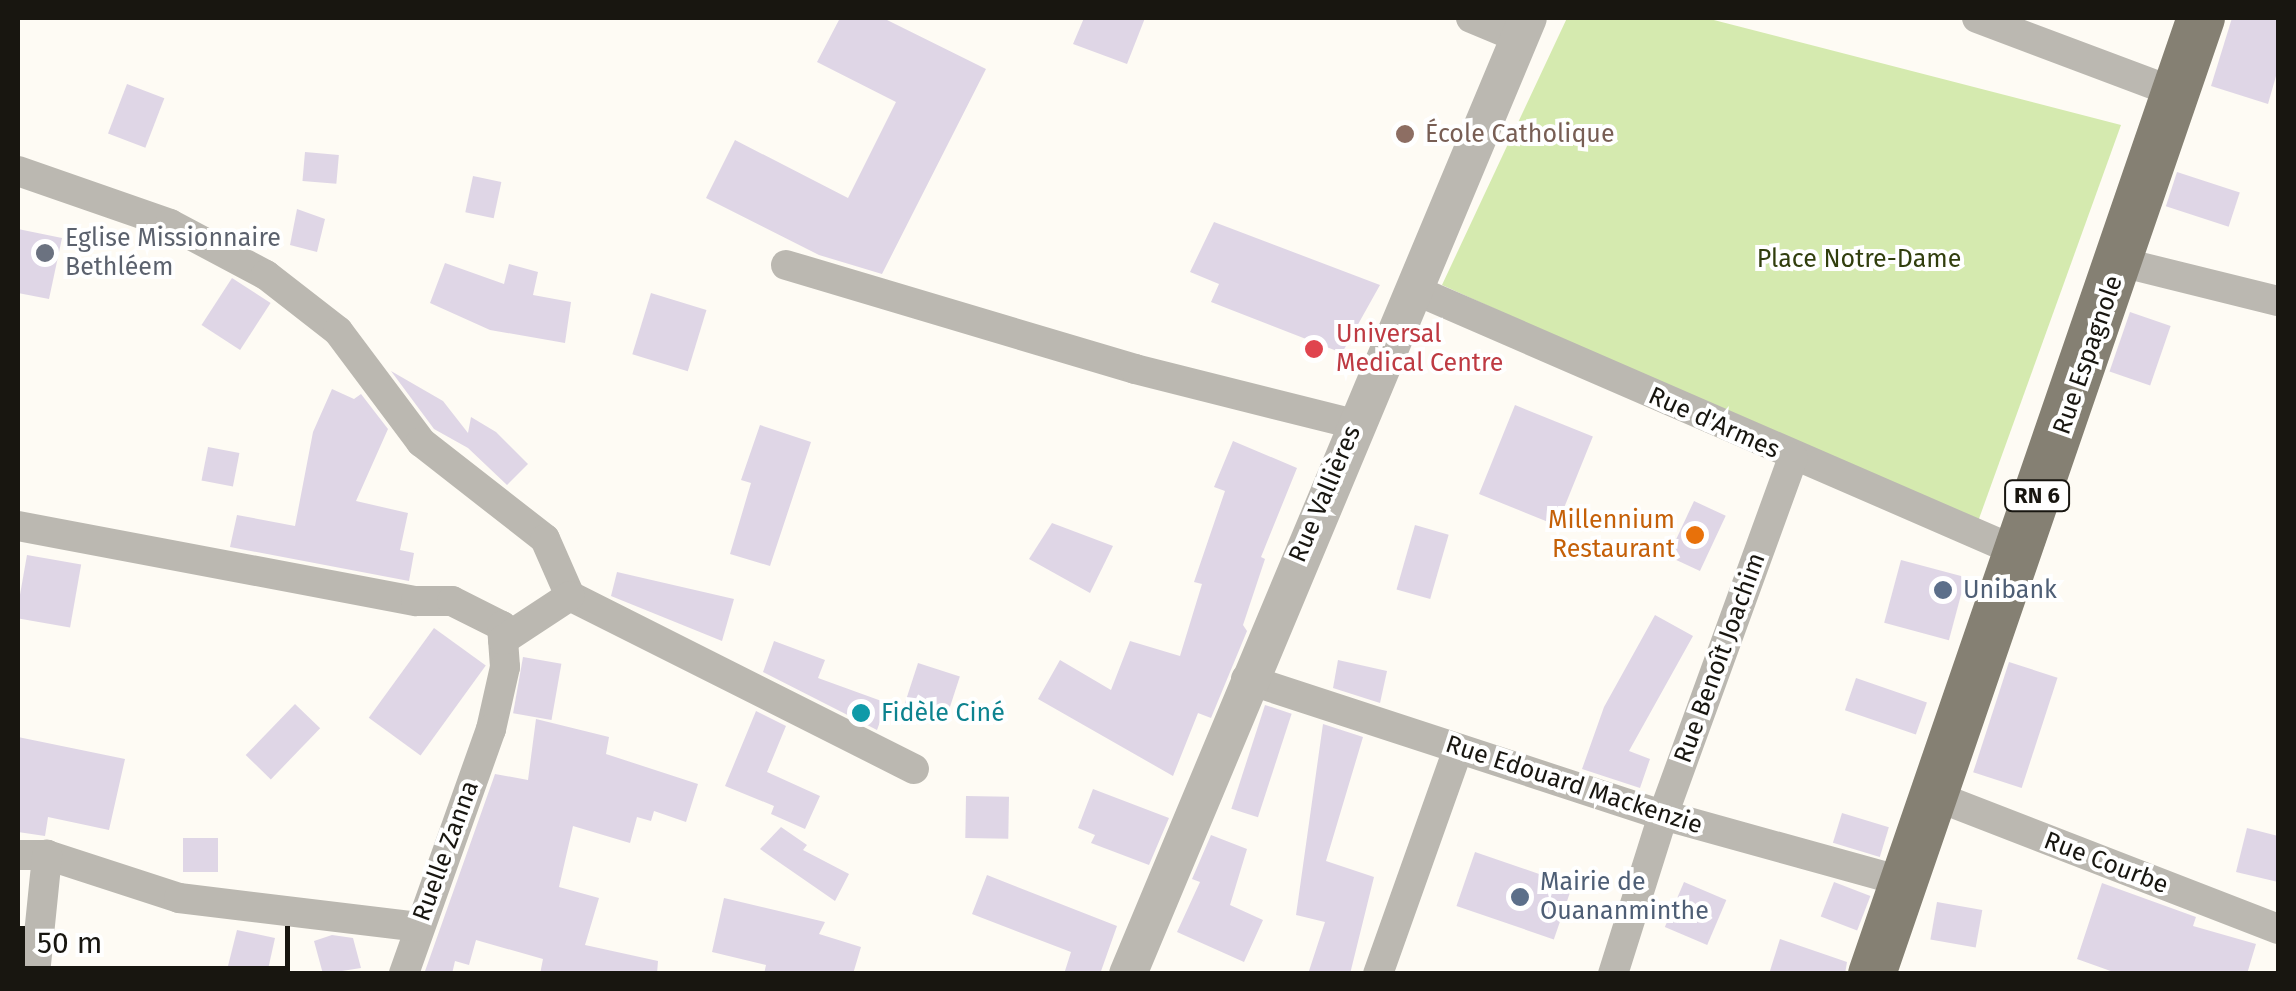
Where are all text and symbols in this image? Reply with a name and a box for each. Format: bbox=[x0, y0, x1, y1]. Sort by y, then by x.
place label: École Catholique bbox=[1425, 119, 1614, 149]
marker: École Catholique bbox=[1394, 123, 1416, 145]
place label: Eglise Missionnaire Bethléem bbox=[65, 224, 281, 283]
marker: Eglise Missionnaire Bethléem bbox=[34, 242, 56, 264]
park label: Place Notre-Dame bbox=[1757, 244, 1961, 274]
street label: Rue Espagnole bbox=[2047, 272, 2129, 438]
place label: Universal Medical Centre bbox=[1336, 320, 1503, 379]
marker: Universal Medical Centre bbox=[1301, 336, 1327, 362]
street label: Rue d'Armes bbox=[1644, 381, 1784, 465]
street label: Rue Vallières bbox=[1283, 421, 1367, 567]
road number: RN 6 bbox=[2002, 479, 2072, 513]
place label: Millennium Restaurant bbox=[1548, 506, 1675, 565]
marker: Millennium Restaurant bbox=[1684, 524, 1706, 546]
street label: Rue Benoît Joachim bbox=[1668, 549, 1772, 767]
place label: Unibank bbox=[1963, 575, 2057, 605]
marker: Unibank bbox=[1932, 579, 1954, 601]
place label: Fidèle Ciné bbox=[881, 698, 1005, 728]
marker: Fidèle Ciné bbox=[850, 702, 872, 724]
street label: Rue Edouard Mackenzie bbox=[1442, 729, 1706, 841]
street label: Ruelle Zanna bbox=[407, 777, 485, 925]
street label: Rue Courbe bbox=[2040, 826, 2172, 900]
place label: Mairie de Ouananminthe bbox=[1540, 868, 1709, 927]
marker: Mairie de Ouananminthe bbox=[1509, 886, 1531, 908]
scale bar bbox=[25, 906, 295, 968]
text: 50 m bbox=[37, 925, 102, 961]

